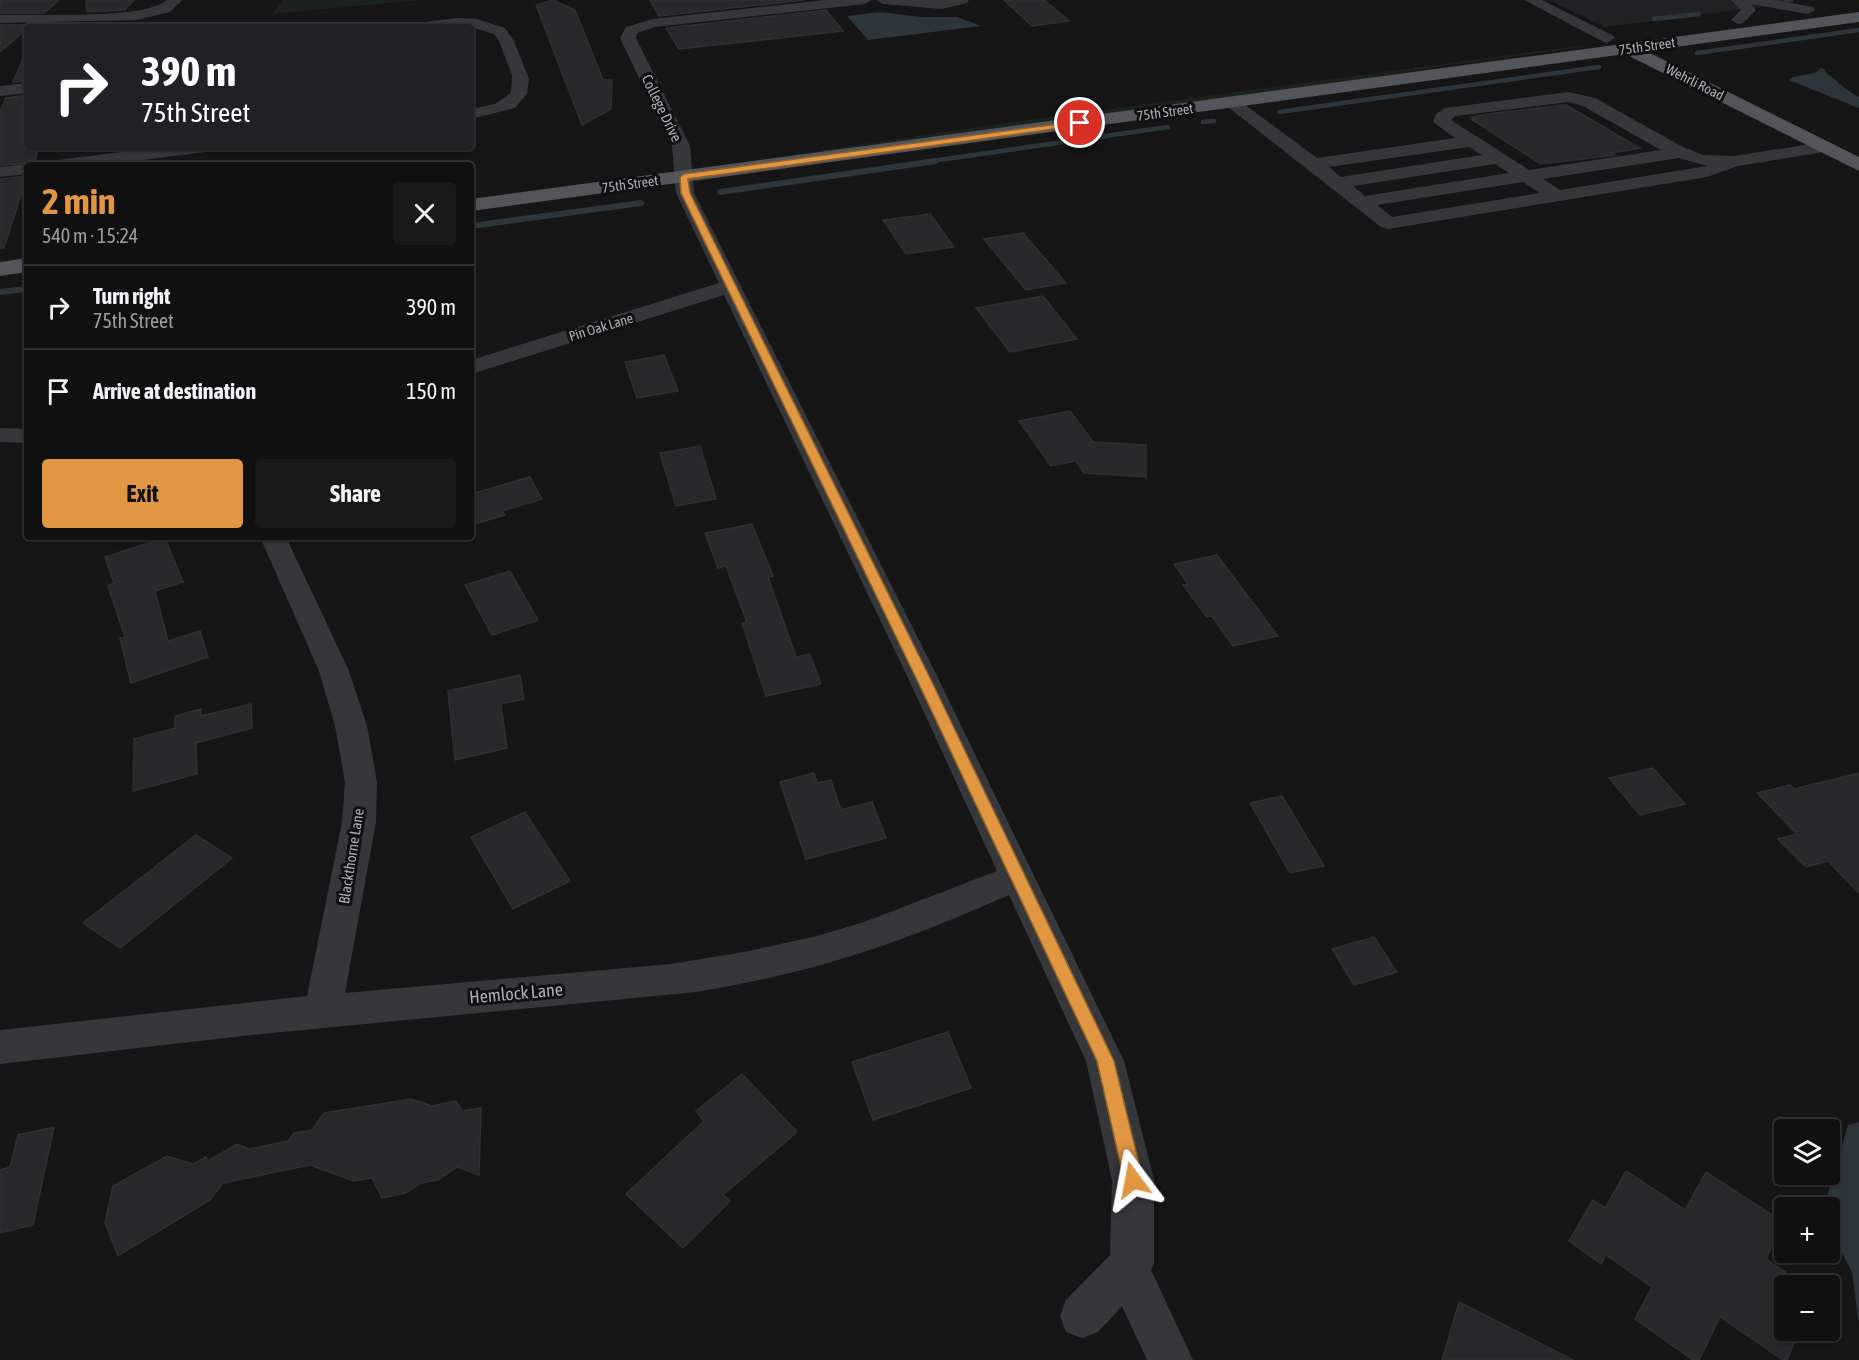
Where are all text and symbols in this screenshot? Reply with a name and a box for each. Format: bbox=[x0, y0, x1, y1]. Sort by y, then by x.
street label: 75th Street bbox=[1618, 34, 1676, 58]
text: 390 m bbox=[141, 47, 236, 95]
icon: right bbox=[42, 48, 120, 126]
street label: Wehrli Road bbox=[1663, 61, 1727, 103]
street label: College Drive bbox=[638, 72, 686, 144]
text: 75th Street bbox=[141, 97, 250, 128]
pin bbox=[1054, 97, 1105, 148]
street label: 75th Street bbox=[1136, 100, 1194, 124]
icon: arrive bbox=[1063, 106, 1096, 139]
street label: 75th Street bbox=[601, 172, 659, 196]
text: 2 min bbox=[42, 180, 116, 222]
button: close bbox=[393, 182, 456, 245]
text: 540 m · 15:24 bbox=[42, 224, 138, 247]
text: Turn right bbox=[93, 283, 170, 309]
icon: right bbox=[42, 291, 75, 324]
text: 390 m bbox=[406, 294, 456, 320]
text: 75th Street bbox=[93, 309, 174, 332]
street label: Pin Oak Lane bbox=[567, 310, 635, 344]
icon: arrive bbox=[42, 375, 75, 408]
text: Arrive at destination bbox=[93, 378, 256, 404]
text: 150 m bbox=[406, 378, 456, 404]
button: Exit bbox=[42, 459, 243, 528]
button: Share bbox=[255, 459, 456, 528]
street label: Blackthorne Lane bbox=[335, 807, 367, 905]
street label: Hemlock Lane bbox=[468, 978, 564, 1008]
map controls bbox=[1774, 1119, 1840, 1341]
button: layers bbox=[1774, 1119, 1840, 1185]
position arrow bbox=[1101, 1148, 1165, 1212]
button: + bbox=[1774, 1197, 1840, 1263]
button: − bbox=[1774, 1275, 1840, 1341]

